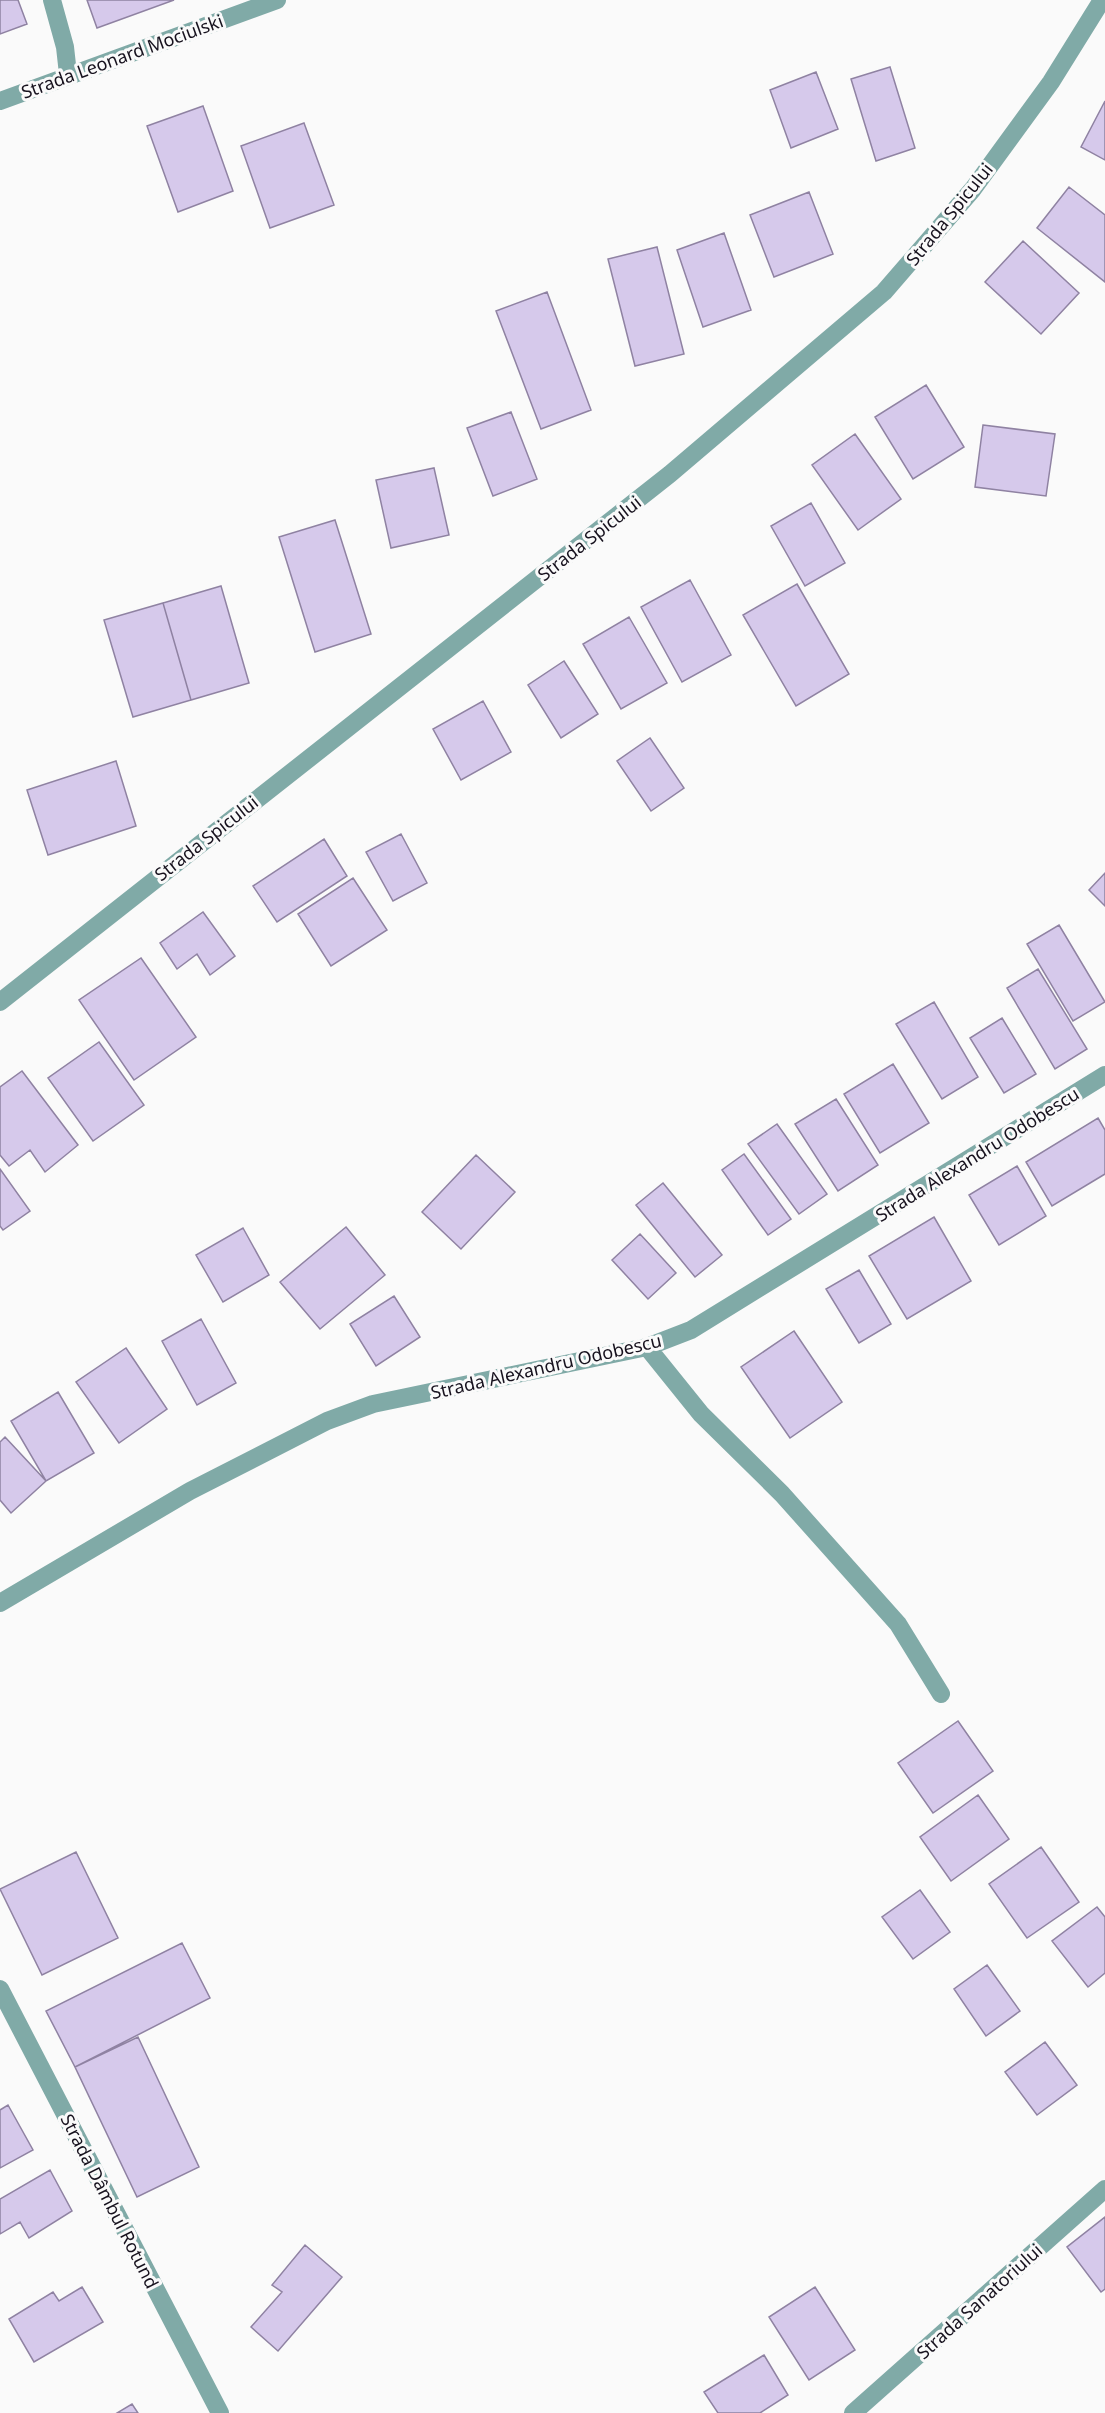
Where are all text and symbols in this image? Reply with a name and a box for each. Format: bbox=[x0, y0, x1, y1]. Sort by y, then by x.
street label: Strada Leonard Mociulski bbox=[18, 8, 226, 104]
street label: Strada Spicului bbox=[900, 158, 998, 270]
street label: Strada Spicului bbox=[532, 490, 646, 586]
street label: Strada Spicului bbox=[149, 790, 263, 886]
street label: Strada Alexandru Odobescu bbox=[871, 1081, 1083, 1227]
street label: Strada Alexandru Odobescu bbox=[428, 1328, 664, 1404]
street label: Strada Dâmbul Rotund bbox=[56, 2110, 164, 2292]
street label: Strada Sanatoriului bbox=[911, 2238, 1047, 2364]

